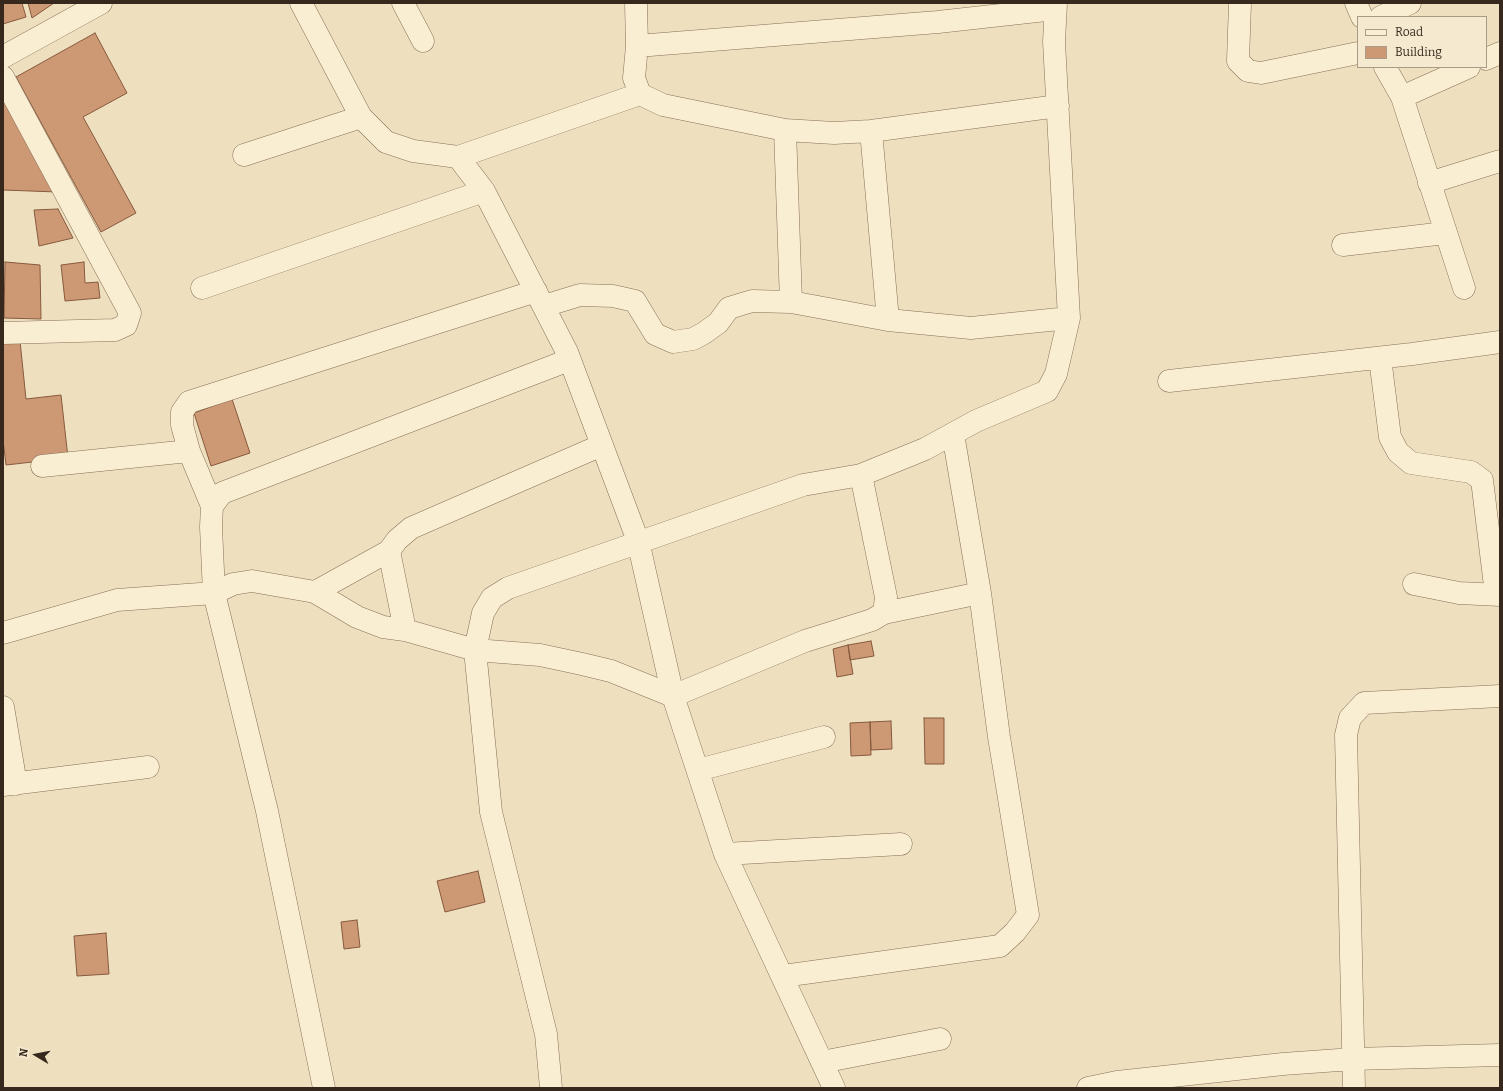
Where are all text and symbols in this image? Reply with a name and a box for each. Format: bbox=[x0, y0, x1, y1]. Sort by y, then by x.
legend bbox=[1357, 16, 1487, 68]
text: Road bbox=[1395, 25, 1423, 39]
text: Building bbox=[1395, 45, 1442, 59]
north arrow bbox=[16, 1035, 56, 1075]
text: N bbox=[17, 1048, 31, 1058]

